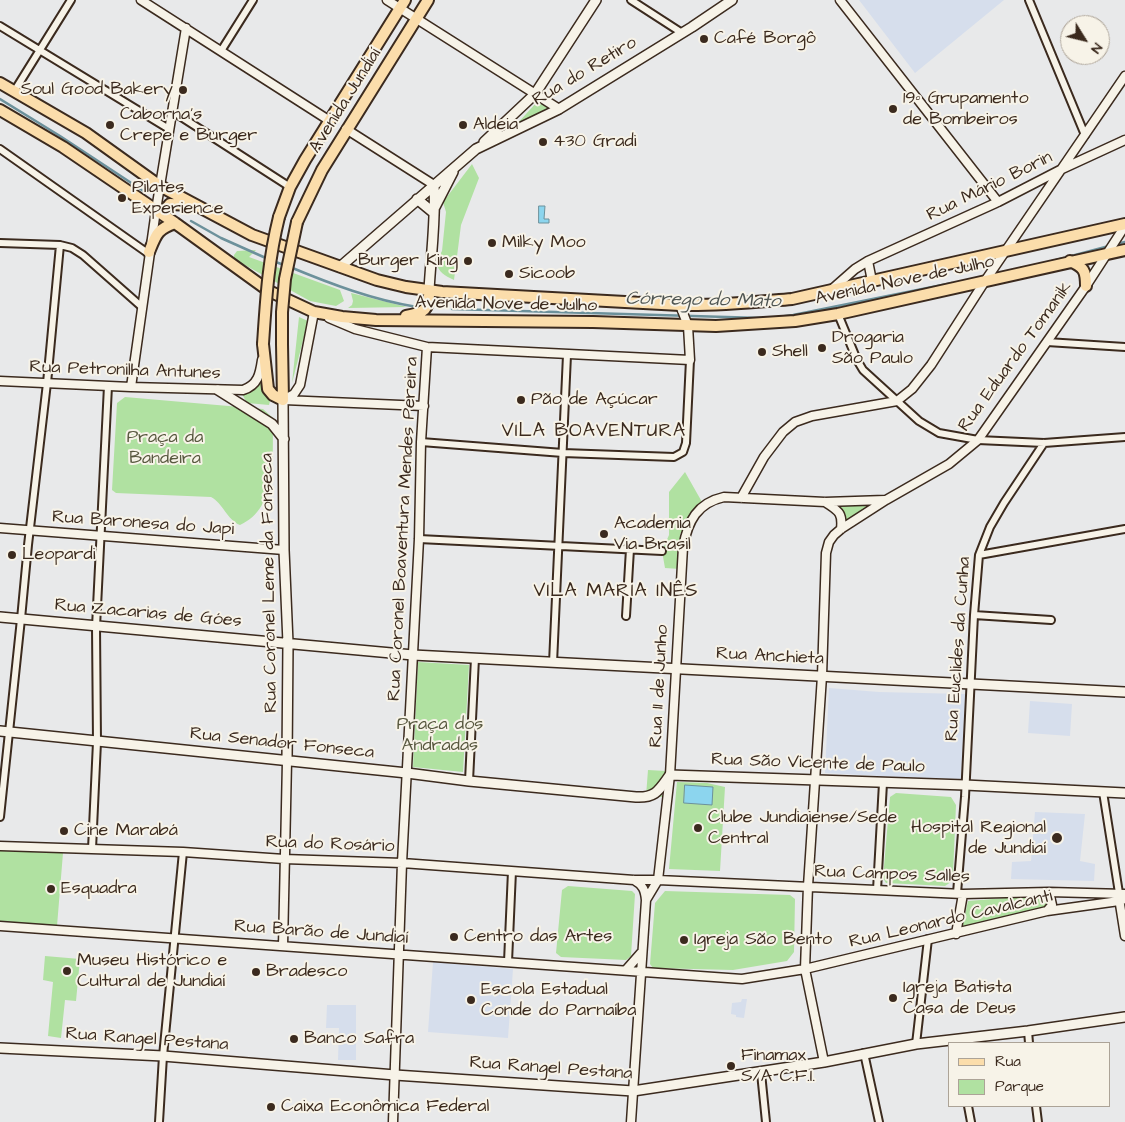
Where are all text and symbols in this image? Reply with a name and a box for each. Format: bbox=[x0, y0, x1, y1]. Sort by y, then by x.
north arrow bbox=[1060, 15, 1110, 65]
place label: Café Borgô bbox=[714, 28, 816, 50]
street label: Rua do Retiro bbox=[529, 32, 641, 112]
marker: Café Borgô bbox=[698, 33, 710, 45]
text: N bbox=[1086, 39, 1107, 58]
street label: Avenida Jundiaí bbox=[305, 45, 387, 157]
place label: Soul Good Bakery bbox=[20, 79, 173, 101]
marker: Soul Good Bakery bbox=[177, 84, 189, 96]
place label: 19º Grupamento de Bombeiros bbox=[903, 88, 1029, 130]
marker: 19º Grupamento de Bombeiros bbox=[887, 103, 899, 115]
place label: Caborna's Crepe e Burger bbox=[120, 104, 257, 146]
place label: Aldeia bbox=[473, 114, 518, 136]
marker: Caborna's Crepe e Burger bbox=[104, 119, 116, 131]
marker: Aldeia bbox=[457, 119, 469, 131]
place label: 430 Gradi bbox=[553, 131, 636, 153]
marker: 430 Gradi bbox=[537, 136, 549, 148]
street label: Rua Mário Borin bbox=[924, 147, 1056, 227]
place label: Pilates Experience bbox=[132, 177, 223, 220]
marker: Pilates Experience bbox=[116, 192, 128, 204]
place label: Milky Moo bbox=[502, 232, 586, 254]
marker: Milky Moo bbox=[486, 237, 498, 249]
place label: Burger King bbox=[358, 250, 458, 272]
street label: Avenida Nove de Julho bbox=[814, 251, 996, 311]
marker: Burger King bbox=[462, 255, 474, 267]
place label: Sicoob bbox=[519, 263, 575, 285]
marker: Sicoob bbox=[503, 268, 515, 280]
street label: Rua Eduardo Tomanik bbox=[954, 278, 1078, 436]
water label: Córrego do Mato bbox=[625, 288, 781, 314]
street label: Avenida Nove de Julho bbox=[415, 293, 597, 317]
place label: Drogaria São Paulo bbox=[832, 327, 913, 369]
place label: Shell bbox=[772, 341, 808, 363]
marker: Drogaria São Paulo bbox=[816, 342, 828, 354]
marker: Shell bbox=[756, 346, 768, 358]
street label: Rua Coronel Boaventura Mendes Pereira bbox=[384, 356, 424, 702]
street label: Rua Petronilha Antunes bbox=[29, 357, 221, 385]
place label: Pão de Açúcar bbox=[531, 389, 658, 411]
marker: Pão de Açúcar bbox=[515, 394, 527, 406]
district label: VILA BOAVENTURA bbox=[500, 421, 688, 443]
park label: Praça da Bandeira bbox=[127, 427, 203, 469]
street label: Rua Coronel Leme da Fonseca bbox=[257, 453, 283, 713]
street label: Rua Baronesa do Japi bbox=[51, 507, 235, 541]
place label: Academia Via Brasil bbox=[614, 513, 691, 556]
marker: Academia Via Brasil bbox=[598, 528, 610, 540]
place label: Leopardi bbox=[22, 544, 95, 566]
marker: Leopardi bbox=[6, 549, 18, 561]
street label: Rua Euclides da Cunha bbox=[942, 556, 976, 742]
district label: VILA MARIA INÊS bbox=[532, 581, 700, 603]
street label: Rua Zacarias de Góes bbox=[54, 595, 242, 633]
street label: Rua 11 de Junho bbox=[646, 624, 674, 748]
street label: Rua Anchieta bbox=[715, 643, 825, 671]
park label: Praça dos Andradas bbox=[397, 714, 483, 756]
street label: Rua Senador Fonseca bbox=[189, 724, 375, 764]
street label: Rua São Vicente de Paulo bbox=[711, 749, 925, 779]
place label: Clube Jundiaiense/Sede Central bbox=[708, 807, 897, 850]
place label: Hospital Regional de Jundiaí bbox=[911, 817, 1046, 860]
place label: Cine Marabá bbox=[74, 820, 178, 842]
marker: Clube Jundiaiense/Sede Central bbox=[692, 822, 704, 834]
marker: Cine Marabá bbox=[58, 825, 70, 837]
marker: Hospital Regional de Jundiaí bbox=[1050, 831, 1064, 845]
street label: Rua do Rosário bbox=[265, 832, 395, 858]
street label: Rua Campos Salles bbox=[814, 861, 970, 889]
place label: Esquadra bbox=[61, 878, 137, 900]
marker: Esquadra bbox=[45, 883, 57, 895]
street label: Rua Leonardo Cavalcanti bbox=[847, 886, 1055, 954]
street label: Rua Barão de Jundiaí bbox=[233, 916, 409, 950]
place label: Centro das Artes bbox=[464, 926, 612, 948]
place label: Igreja São Bento bbox=[694, 929, 832, 951]
marker: Centro das Artes bbox=[448, 931, 460, 943]
marker: Igreja São Bento bbox=[678, 934, 690, 946]
place label: Museu Histórico e Cultural de Jundiaí bbox=[77, 950, 227, 992]
place label: Bradesco bbox=[266, 961, 347, 983]
marker: Museu Histórico e Cultural de Jundiaí bbox=[61, 965, 73, 977]
marker: Bradesco bbox=[250, 966, 262, 978]
place label: Igreja Batista Casa de Deus bbox=[903, 977, 1016, 1020]
place label: Escola Estadual Conde do Parnaíba bbox=[481, 979, 636, 1022]
marker: Igreja Batista Casa de Deus bbox=[887, 992, 899, 1004]
marker: Escola Estadual Conde do Parnaíba bbox=[465, 994, 477, 1006]
street label: Rua Rangel Pestana bbox=[65, 1024, 229, 1056]
place label: Banco Safra bbox=[304, 1028, 414, 1050]
marker: Banco Safra bbox=[288, 1033, 300, 1045]
legend bbox=[948, 1042, 1110, 1107]
place label: Finamax S/A C.F.I. bbox=[741, 1045, 815, 1088]
text: Rua bbox=[995, 1051, 1021, 1072]
street label: Rua Rangel Pestana bbox=[469, 1053, 633, 1085]
marker: Finamax S/A C.F.I. bbox=[725, 1060, 737, 1072]
text: Parque bbox=[995, 1076, 1044, 1097]
place label: Caixa Econômica Federal bbox=[281, 1096, 489, 1118]
marker: Caixa Econômica Federal bbox=[265, 1101, 277, 1113]

